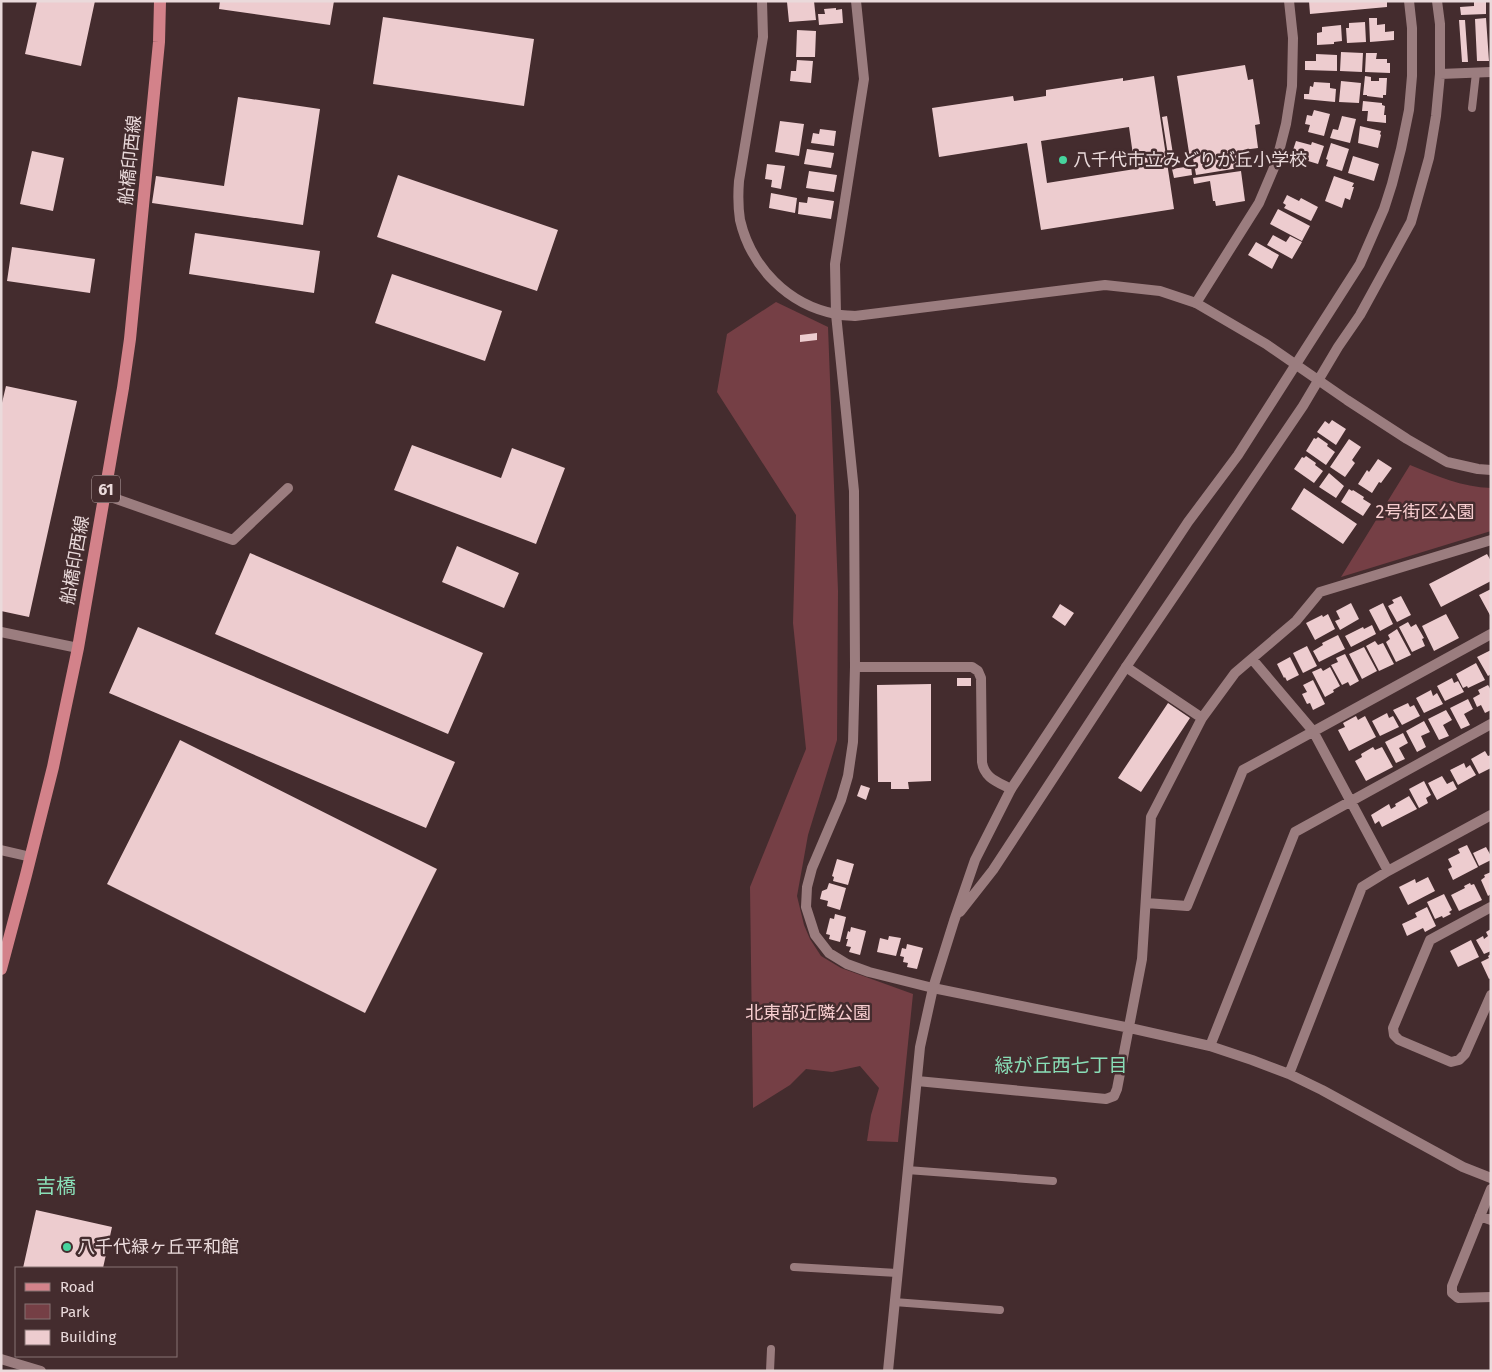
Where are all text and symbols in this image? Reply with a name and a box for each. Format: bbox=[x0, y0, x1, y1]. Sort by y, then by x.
street label: 船橋印西線 bbox=[114, 114, 146, 206]
place label: 八千代市立みどりが丘小学校 bbox=[1073, 149, 1307, 171]
marker: 八千代市立みどりが丘小学校 bbox=[1057, 154, 1069, 166]
road number: 61 bbox=[92, 476, 120, 502]
park label: 2号街区公園 bbox=[1376, 501, 1474, 523]
street label: 船橋印西線 bbox=[56, 514, 94, 606]
park label: 北東部近隣公園 bbox=[745, 1002, 871, 1024]
district label: 緑が丘西七丁目 bbox=[994, 1054, 1128, 1077]
district label: 吉橋 bbox=[36, 1174, 76, 1198]
place label: 八千代緑ヶ丘平和館 bbox=[77, 1236, 239, 1258]
marker: 八千代緑ヶ丘平和館 bbox=[61, 1241, 73, 1253]
legend bbox=[15, 1267, 178, 1357]
text: Road bbox=[60, 1278, 95, 1296]
text: Park bbox=[60, 1303, 90, 1321]
text: Building bbox=[60, 1328, 116, 1346]

